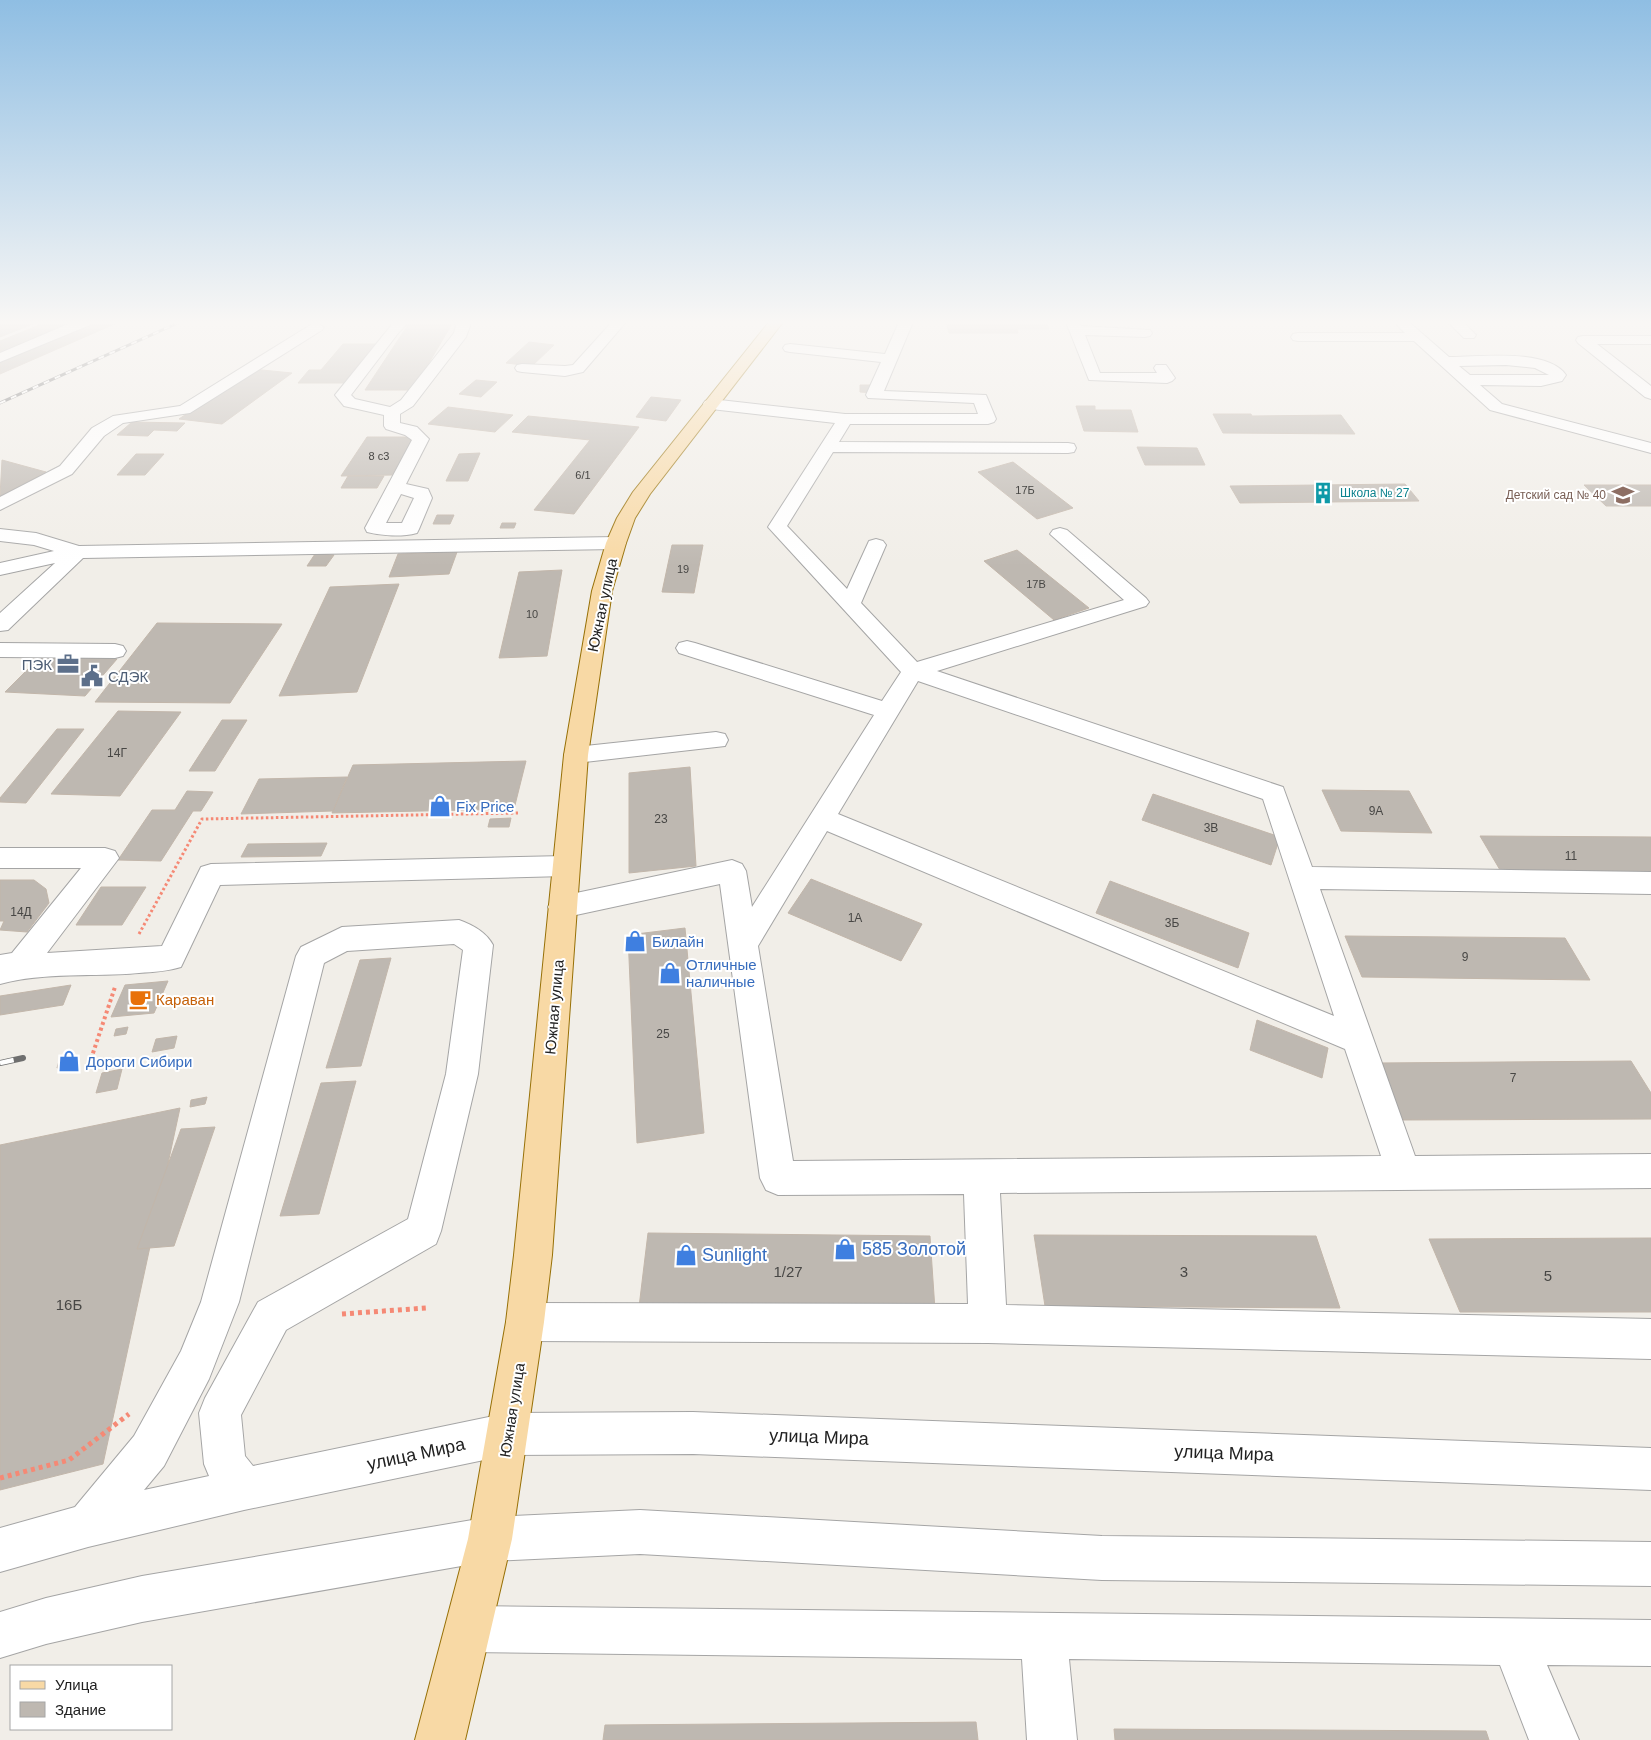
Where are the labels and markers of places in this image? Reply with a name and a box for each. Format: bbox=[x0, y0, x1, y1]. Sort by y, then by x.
building icon: Школа № 27 bbox=[1310, 480, 1336, 506]
school or university icon: Детский сад № 40 bbox=[1610, 482, 1636, 508]
place label: Школа № 27 bbox=[1340, 486, 1410, 500]
place label: Детский сад № 40 bbox=[1506, 488, 1606, 502]
office icon: ПЭК bbox=[55, 651, 81, 677]
place label: ПЭК bbox=[22, 656, 52, 673]
public building icon: СДЭК bbox=[79, 663, 105, 689]
place label: СДЭК bbox=[108, 668, 148, 685]
shop icon: Fix Price bbox=[427, 793, 453, 819]
place label: Fix Price bbox=[456, 798, 514, 815]
shop icon: Билайн bbox=[622, 928, 648, 954]
place label: Билайн bbox=[652, 933, 704, 950]
place label: Отличные наличные bbox=[686, 956, 757, 990]
shop icon: Отличные наличные bbox=[657, 960, 683, 986]
cafe icon: Караван bbox=[127, 986, 153, 1012]
place label: Караван bbox=[156, 991, 214, 1008]
shop icon: Дороги Сибири bbox=[56, 1048, 82, 1074]
place label: Дороги Сибири bbox=[86, 1053, 192, 1070]
shop icon: 585 Золотой bbox=[832, 1236, 858, 1262]
place label: 585 Золотой bbox=[862, 1239, 966, 1259]
shop icon: Sunlight bbox=[673, 1242, 699, 1268]
place label: Sunlight bbox=[702, 1245, 767, 1265]

